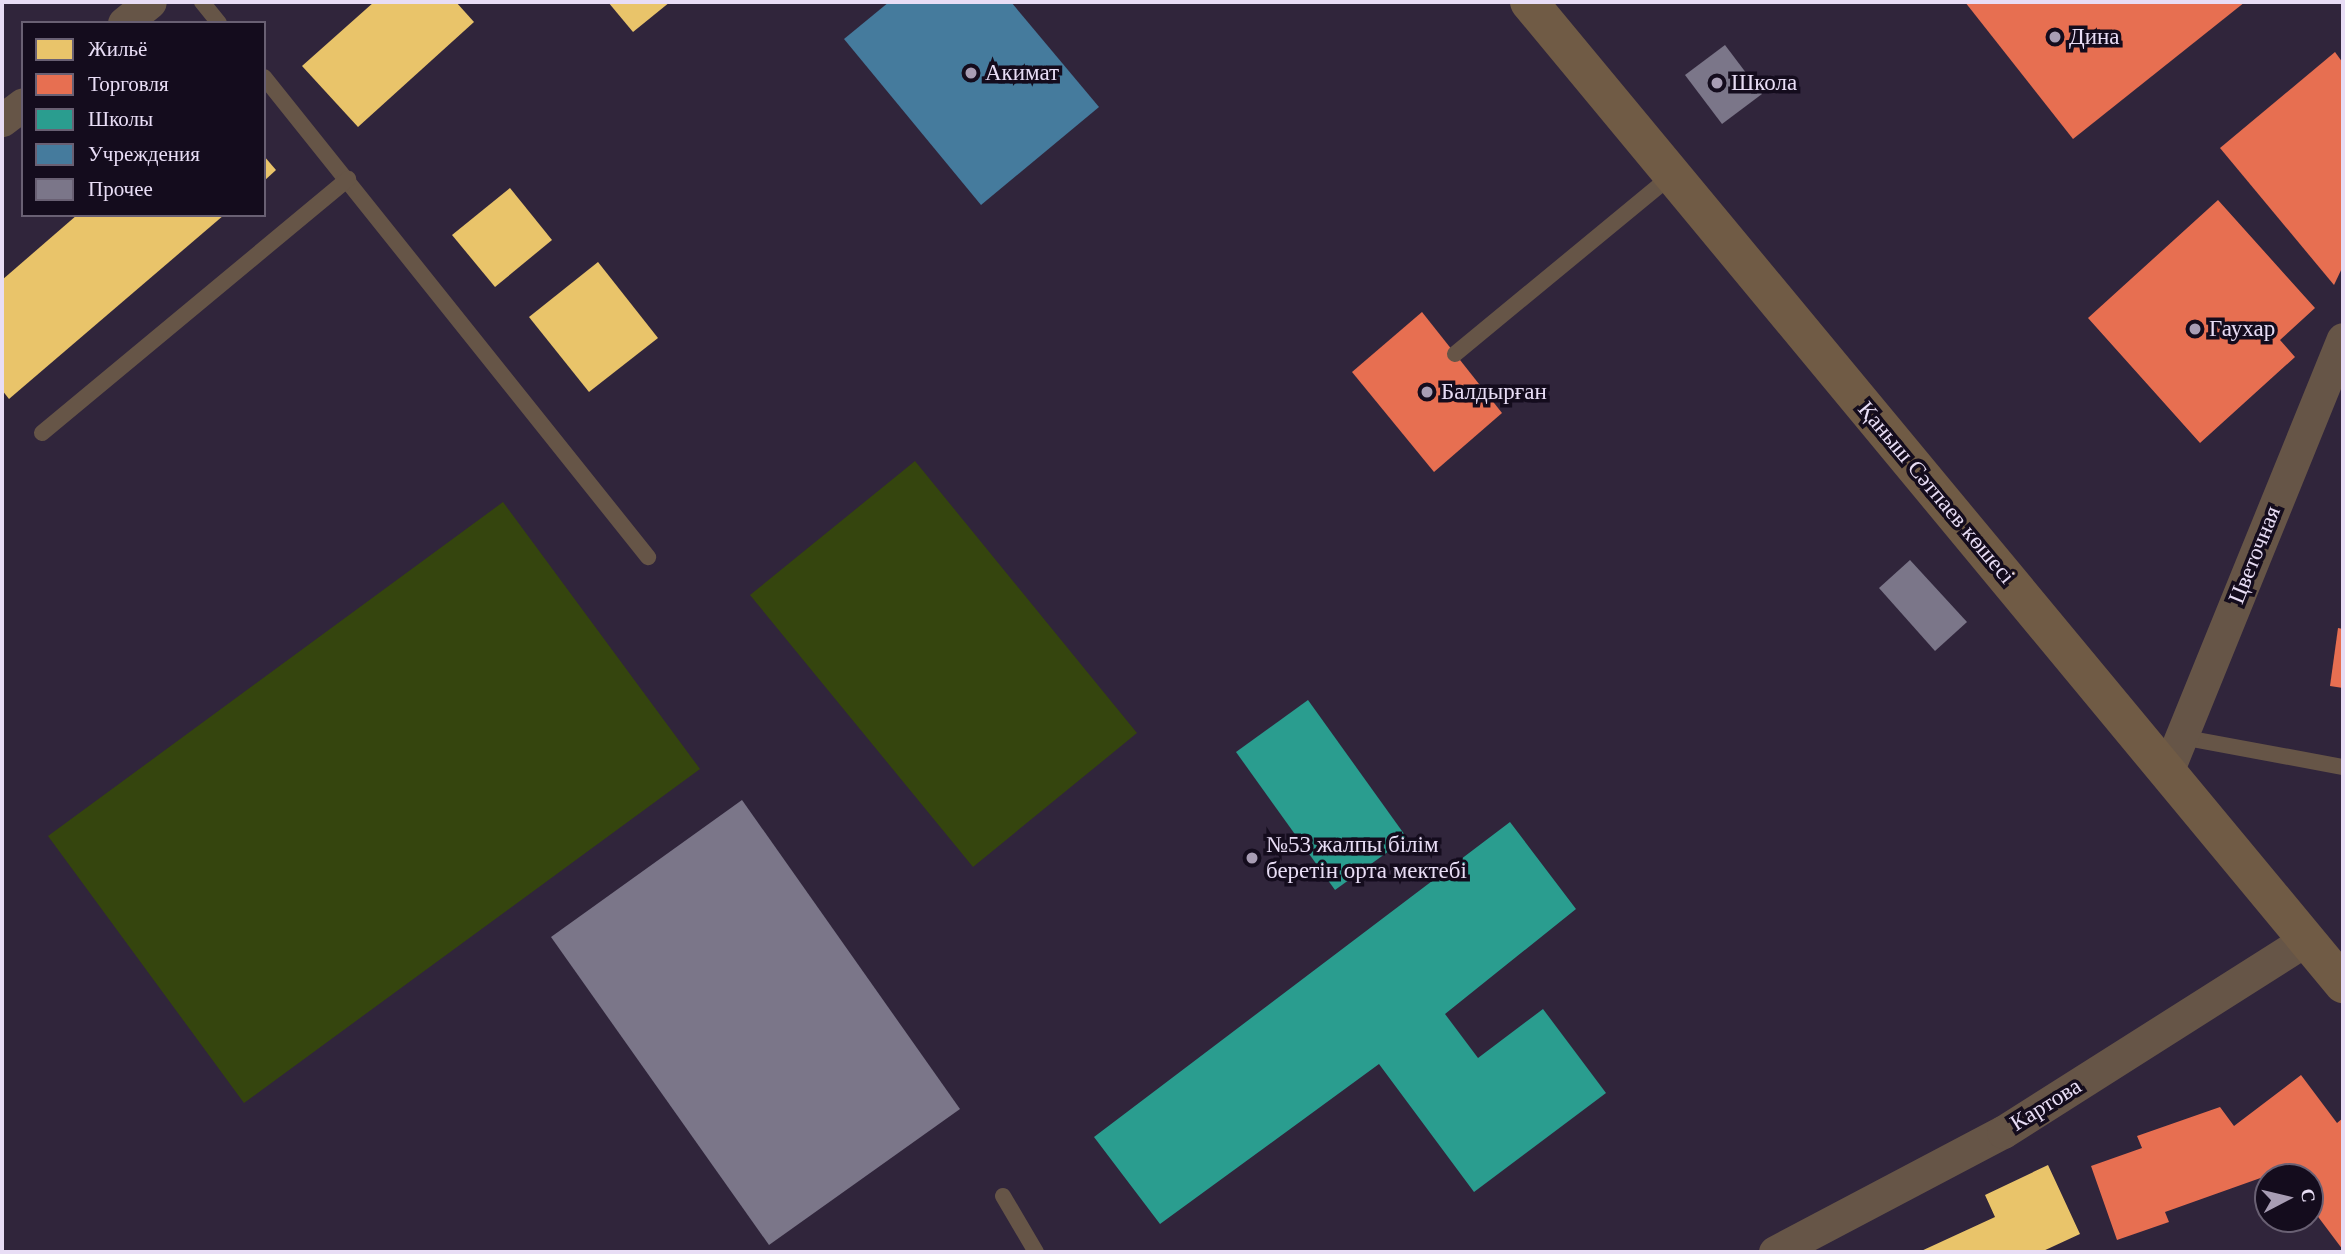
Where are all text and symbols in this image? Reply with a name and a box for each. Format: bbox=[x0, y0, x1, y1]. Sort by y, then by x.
legend bbox=[21, 21, 266, 217]
place label: Дина bbox=[2069, 23, 2120, 51]
marker: Дина bbox=[2047, 29, 2063, 45]
text: Жильё bbox=[88, 37, 147, 61]
place label: Акимат bbox=[985, 59, 1059, 87]
marker: Акимат bbox=[963, 65, 979, 81]
place label: Школа bbox=[1731, 69, 1797, 97]
text: Торговля bbox=[88, 72, 169, 96]
marker: Школа bbox=[1709, 75, 1725, 91]
text: Школы bbox=[88, 107, 153, 131]
text: Учреждения bbox=[88, 142, 200, 166]
text: Прочее bbox=[88, 177, 153, 201]
place label: Гаухар bbox=[2209, 315, 2275, 343]
marker: Гаухар bbox=[2187, 321, 2203, 337]
place label: Балдырған bbox=[1441, 378, 1547, 406]
marker: Балдырған bbox=[1419, 384, 1435, 400]
street label: Қаныш Сәтпаев көшесі bbox=[1852, 396, 2020, 590]
street label: Цветочная bbox=[2223, 502, 2287, 608]
place label: №53 жалпы білім беретін орта мектебі bbox=[1266, 831, 1467, 885]
marker: №53 жалпы білім беретін орта мектебі bbox=[1244, 850, 1260, 866]
street label: Картова bbox=[2005, 1073, 2087, 1137]
north arrow bbox=[2254, 1163, 2324, 1233]
text: С bbox=[2297, 1188, 2320, 1204]

